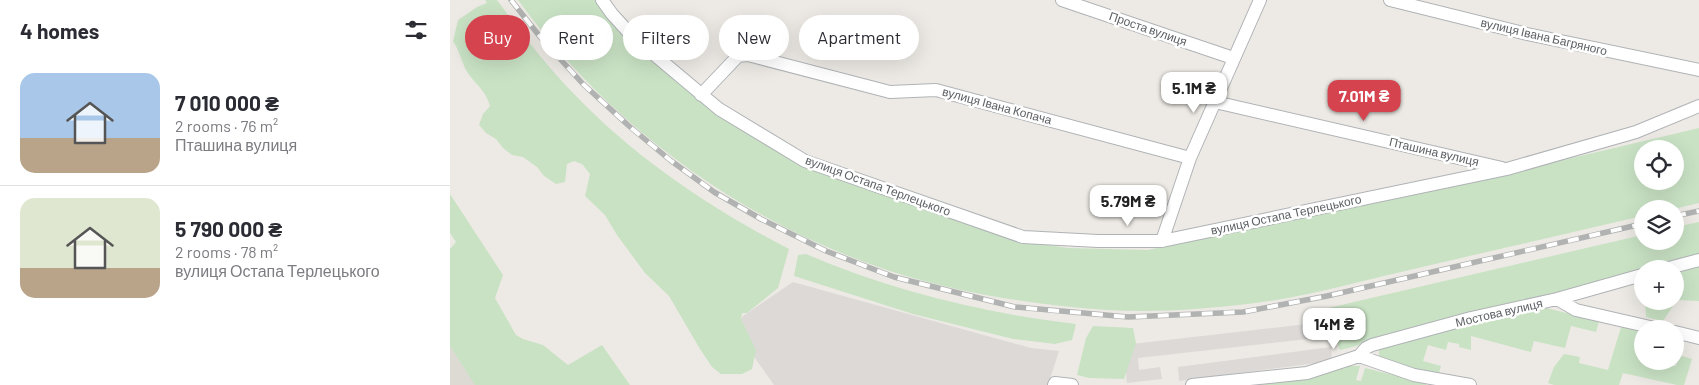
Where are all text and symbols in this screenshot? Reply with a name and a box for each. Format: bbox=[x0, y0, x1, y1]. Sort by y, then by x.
street label: Проста вулиця bbox=[1107, 8, 1189, 49]
chip: Buy bbox=[465, 15, 530, 60]
chip: Rent bbox=[540, 15, 613, 60]
chip: Filters bbox=[623, 15, 709, 60]
chip: New bbox=[719, 15, 789, 60]
chip: Apartment bbox=[799, 15, 919, 60]
street label: вулиця Івана Багряного bbox=[1479, 15, 1609, 58]
icon: filters bbox=[402, 16, 430, 44]
text: 4 homes bbox=[20, 18, 99, 43]
pin: 5.1M ₴ bbox=[1153, 72, 1235, 114]
text: 5.1M ₴ bbox=[1172, 78, 1216, 97]
pin: 7.01M ₴ bbox=[1318, 80, 1410, 122]
street label: вулиця Івана Копача bbox=[941, 84, 1054, 127]
text: 7.01M ₴ bbox=[1339, 86, 1389, 105]
text: 7 010 000 ₴ bbox=[175, 90, 279, 115]
icon: home bbox=[60, 93, 120, 153]
text: 2 rooms · 76 m² bbox=[175, 116, 278, 135]
street label: Пташина вулиця bbox=[1388, 134, 1480, 169]
text: Пташина вулиця bbox=[175, 135, 297, 154]
map controls bbox=[1634, 140, 1684, 370]
button: locate bbox=[1634, 140, 1684, 190]
street label: вулиця Остапа Терлецького bbox=[803, 152, 953, 219]
pin: 5.79M ₴ bbox=[1082, 184, 1174, 227]
text: 5.79M ₴ bbox=[1101, 191, 1155, 210]
street label: вулиця Остапа Терлецького bbox=[1209, 191, 1363, 238]
button: layers bbox=[1634, 200, 1684, 250]
text: 5 790 000 ₴ bbox=[175, 216, 282, 241]
icon: home bbox=[60, 218, 120, 278]
text: 2 rooms · 78 m² bbox=[175, 242, 278, 261]
button: + bbox=[1634, 260, 1684, 310]
text: вулиця Остапа Терлецького bbox=[175, 261, 380, 280]
street label: Мостова вулиця bbox=[1454, 295, 1544, 330]
pin: 14M ₴ bbox=[1299, 308, 1369, 350]
text: 14M ₴ bbox=[1314, 314, 1354, 333]
button: − bbox=[1634, 320, 1684, 370]

